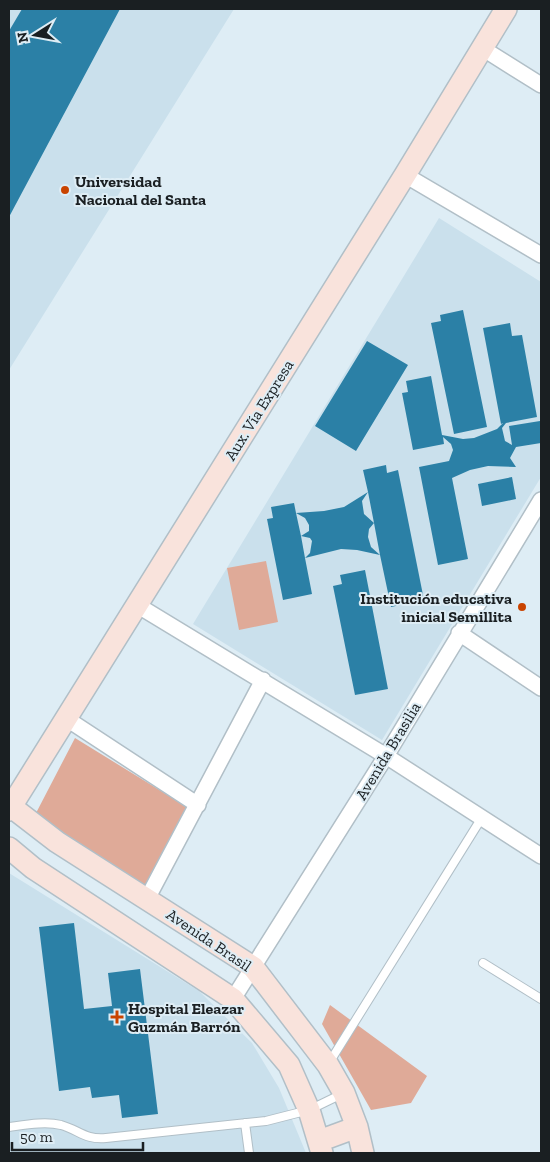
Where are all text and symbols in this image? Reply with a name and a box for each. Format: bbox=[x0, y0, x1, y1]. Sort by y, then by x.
north arrow bbox=[10, 10, 60, 60]
text: N bbox=[13, 30, 32, 44]
place label: Universidad Nacional del Santa bbox=[75, 172, 206, 209]
marker: Universidad Nacional del Santa bbox=[59, 184, 71, 196]
street label: Aux. Vía Expresa bbox=[220, 356, 298, 464]
place label: Institución educativa inicial Semillita bbox=[360, 589, 512, 626]
marker: Institución educativa inicial Semillita bbox=[516, 601, 528, 613]
street label: Avenida Brasilia bbox=[351, 698, 425, 803]
street label: Avenida Brasil bbox=[163, 905, 255, 975]
place label: Hospital Eleazar Guzmán Barrón bbox=[128, 999, 244, 1036]
marker: Hospital Eleazar Guzmán Barrón bbox=[110, 1010, 124, 1024]
scale bar bbox=[12, 1120, 144, 1152]
text: 50 m bbox=[20, 1128, 53, 1146]

